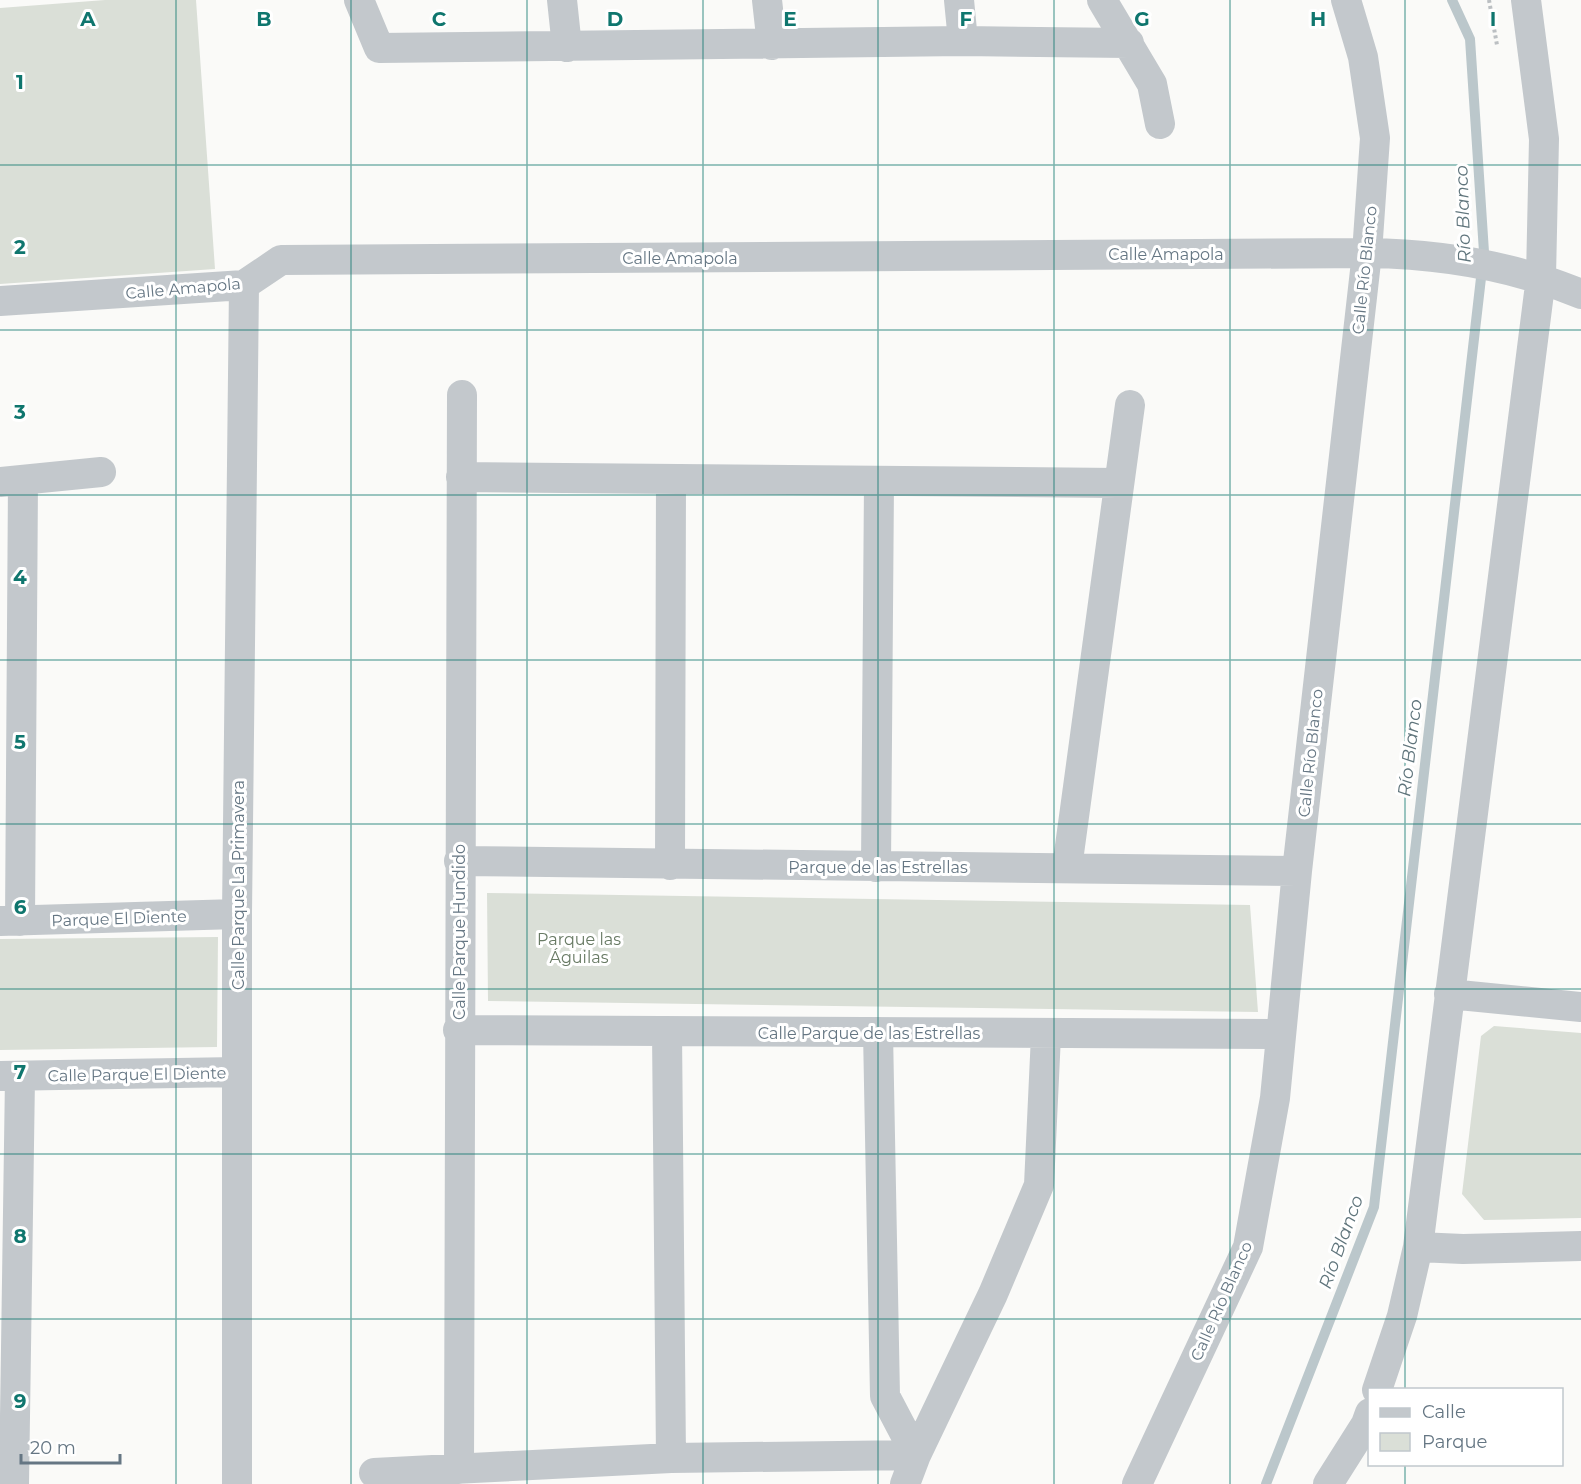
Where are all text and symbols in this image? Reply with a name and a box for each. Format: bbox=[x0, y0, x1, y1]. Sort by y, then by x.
text: A bbox=[79, 7, 96, 31]
text: B bbox=[256, 7, 272, 31]
text: C bbox=[432, 7, 447, 31]
text: D bbox=[607, 7, 623, 31]
text: E bbox=[783, 7, 797, 31]
text: F bbox=[960, 7, 973, 31]
text: G bbox=[1134, 7, 1150, 31]
text: H bbox=[1310, 7, 1326, 31]
text: I bbox=[1490, 7, 1496, 31]
text: 1 bbox=[16, 70, 24, 94]
water label: Río Blanco bbox=[1450, 165, 1476, 263]
street label: Calle Río Blanco bbox=[1348, 205, 1381, 335]
text: 2 bbox=[14, 235, 26, 259]
street label: Calle Amapola bbox=[1108, 245, 1224, 264]
street label: Calle Amapola bbox=[622, 249, 738, 268]
street label: Calle Amapola bbox=[125, 274, 241, 303]
text: 3 bbox=[13, 400, 26, 424]
text: 4 bbox=[13, 565, 27, 589]
street label: Calle Río Blanco bbox=[1294, 688, 1327, 818]
water label: Río Blanco bbox=[1393, 698, 1427, 798]
text: 5 bbox=[14, 730, 26, 754]
street label: Calle Parque La Primavera bbox=[229, 780, 248, 990]
street label: Calle Parque Hundido bbox=[450, 844, 469, 1020]
street label: Parque de las Estrellas bbox=[788, 858, 968, 877]
text: 6 bbox=[14, 895, 27, 919]
street label: Parque El Diente bbox=[51, 907, 187, 930]
park label: Parque las Águilas bbox=[537, 930, 621, 967]
street label: Calle Parque de las Estrellas bbox=[758, 1024, 980, 1043]
text: 7 bbox=[14, 1060, 26, 1084]
street label: Calle Parque El Diente bbox=[48, 1063, 226, 1086]
water label: Río Blanco bbox=[1314, 1192, 1368, 1292]
text: 8 bbox=[13, 1224, 27, 1248]
street label: Calle Río Blanco bbox=[1187, 1239, 1256, 1364]
legend bbox=[1368, 1388, 1563, 1466]
text: 9 bbox=[14, 1389, 26, 1413]
text: Calle bbox=[1422, 1401, 1466, 1423]
scale bar bbox=[21, 1427, 120, 1465]
text: Parque bbox=[1422, 1431, 1488, 1453]
text: 20 m bbox=[30, 1437, 76, 1459]

